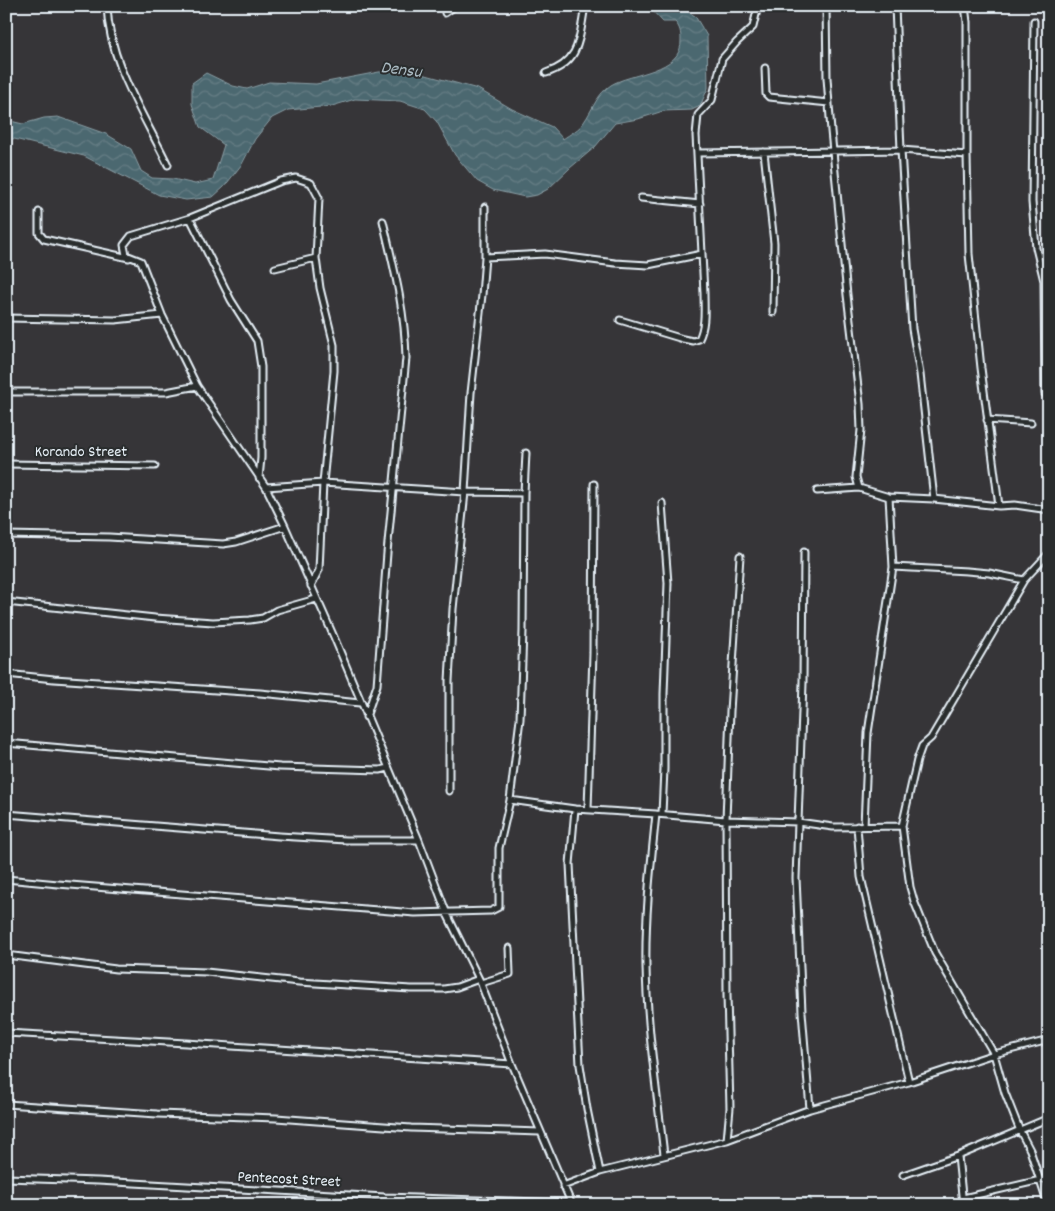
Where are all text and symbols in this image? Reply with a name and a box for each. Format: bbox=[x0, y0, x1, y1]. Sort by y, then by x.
water label: Densu bbox=[379, 56, 424, 86]
street label: Korando Street bbox=[35, 441, 127, 464]
street label: Pentecost Street bbox=[237, 1166, 341, 1194]

